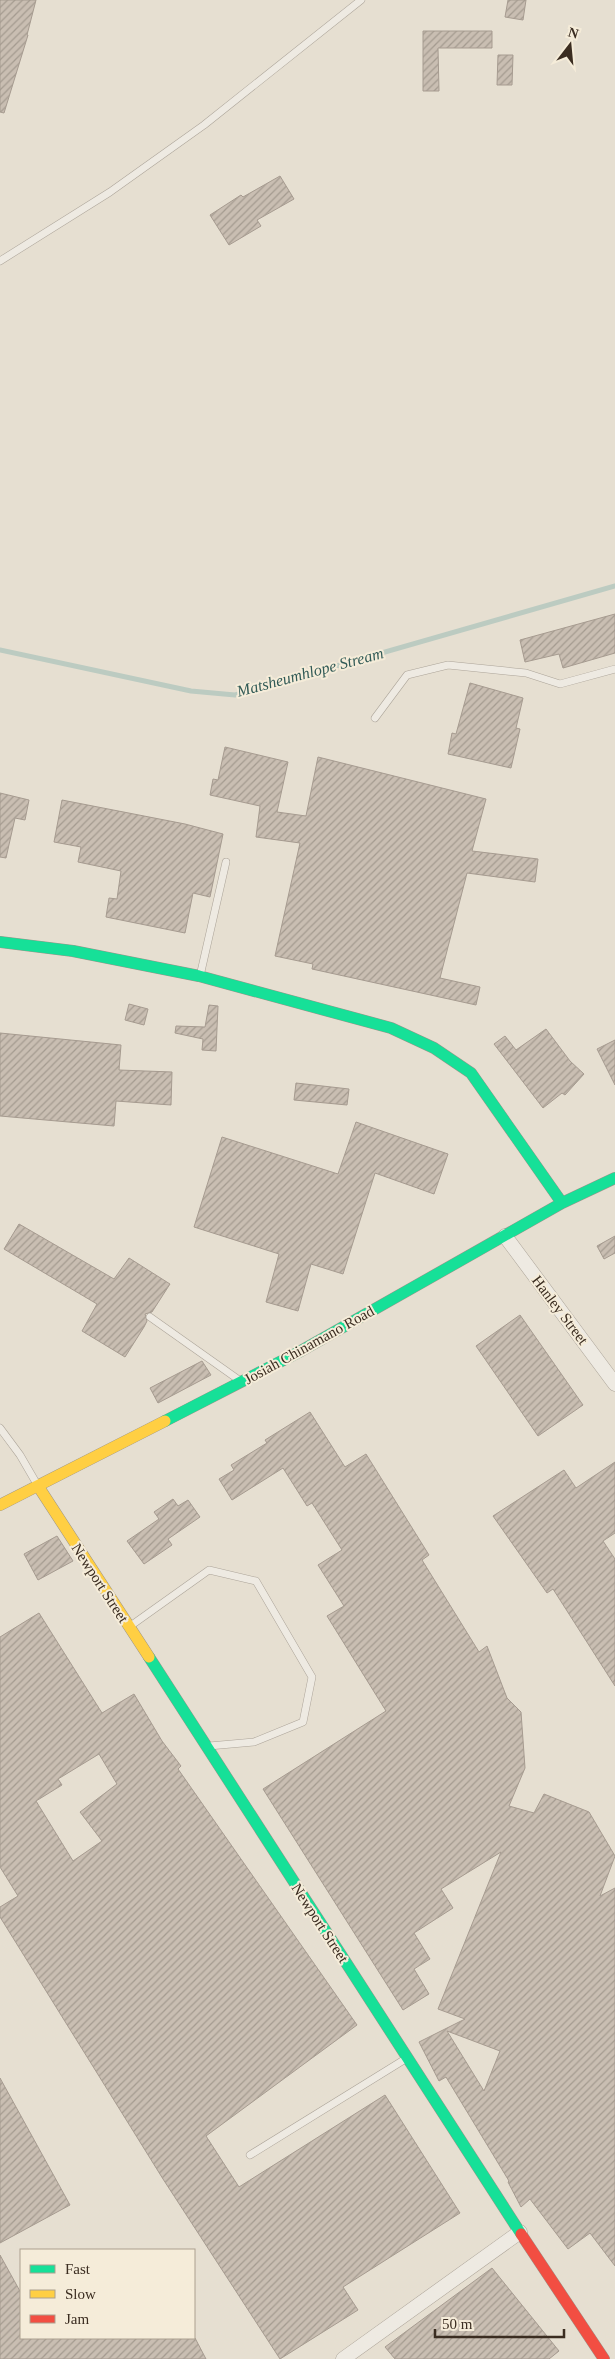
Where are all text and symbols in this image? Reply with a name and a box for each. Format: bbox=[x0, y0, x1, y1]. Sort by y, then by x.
north arrow bbox=[545, 20, 595, 70]
text: N bbox=[567, 24, 580, 42]
water label: Matsheumhlope Stream bbox=[234, 644, 385, 701]
street label: Hanley Street bbox=[529, 1272, 592, 1348]
street label: Josiah Chinamano Road bbox=[241, 1302, 377, 1387]
street label: Newport Street bbox=[68, 1540, 132, 1626]
street label: Newport Street bbox=[288, 1880, 352, 1966]
legend bbox=[20, 2249, 195, 2339]
text: Fast bbox=[65, 2261, 91, 2277]
text: Slow bbox=[65, 2286, 96, 2302]
scale bar bbox=[435, 2306, 564, 2338]
text: Jam bbox=[65, 2311, 89, 2327]
text: 50 m bbox=[442, 2316, 473, 2332]

